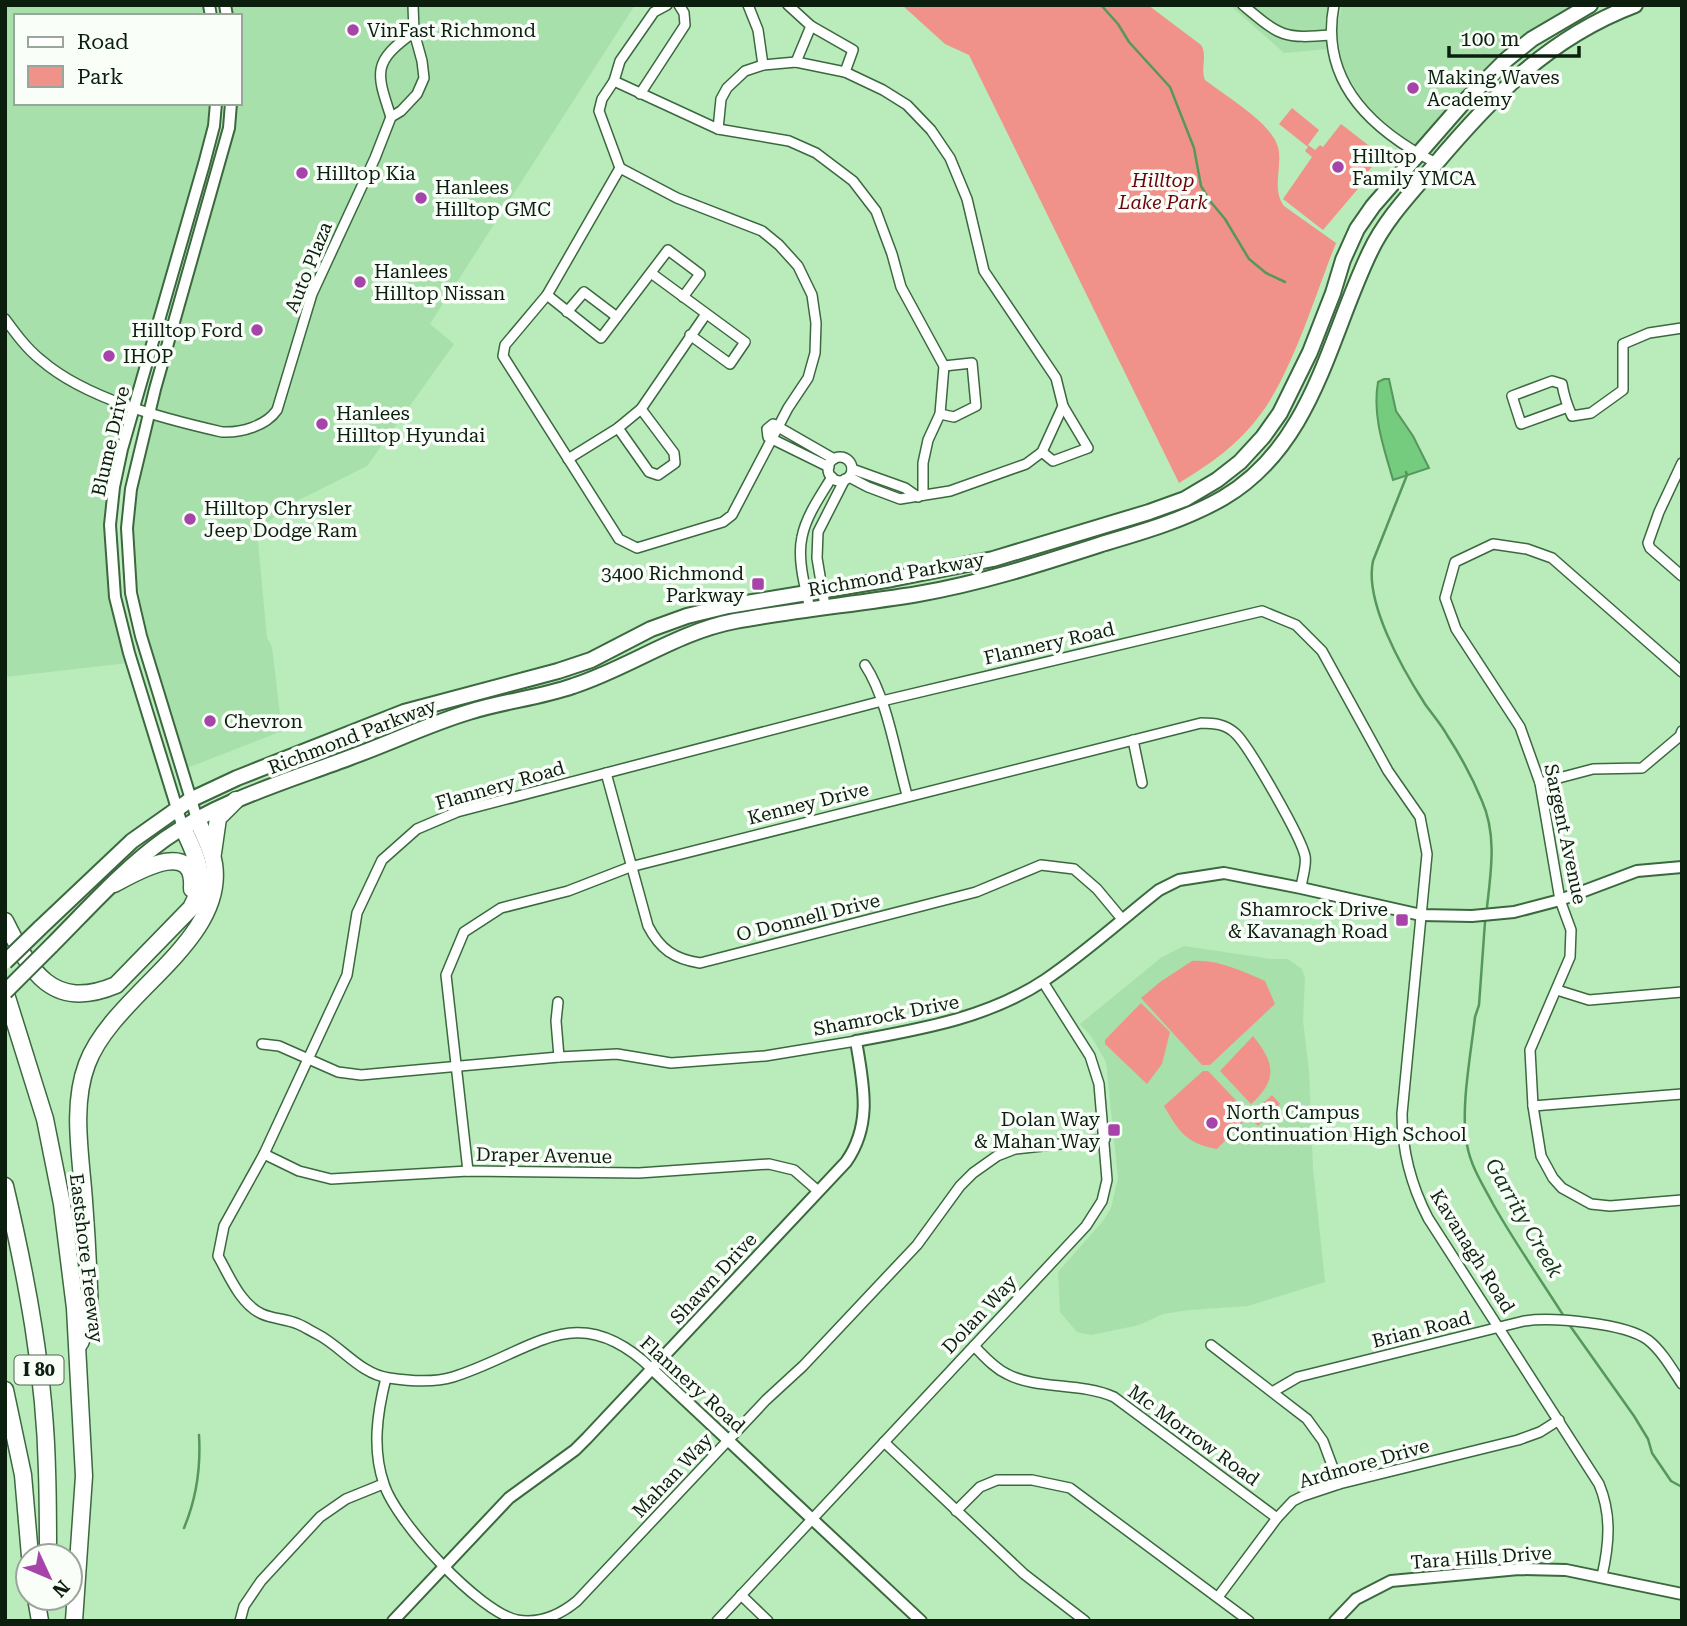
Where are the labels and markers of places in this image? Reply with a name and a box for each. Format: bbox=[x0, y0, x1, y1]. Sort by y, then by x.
place label: VinFast Richmond bbox=[367, 19, 536, 42]
marker: VinFast Richmond bbox=[345, 22, 361, 38]
place label: Making Waves Academy bbox=[1427, 66, 1560, 111]
marker: Making Waves Academy bbox=[1405, 80, 1421, 96]
place label: Hilltop Family YMCA bbox=[1352, 145, 1477, 190]
marker: Hilltop Family YMCA bbox=[1330, 159, 1346, 175]
place label: Hilltop Kia bbox=[316, 162, 416, 185]
marker: Hilltop Kia bbox=[294, 165, 310, 181]
place label: Hanlees Hilltop GMC bbox=[435, 176, 551, 221]
marker: Hanlees Hilltop GMC bbox=[413, 190, 429, 206]
place label: Hanlees Hilltop Nissan bbox=[374, 260, 505, 305]
marker: Hanlees Hilltop Nissan bbox=[352, 274, 368, 290]
place label: Hilltop Ford bbox=[132, 319, 243, 342]
marker: Hilltop Ford bbox=[249, 322, 265, 338]
place label: IHOP bbox=[123, 345, 173, 368]
marker: IHOP bbox=[101, 348, 117, 364]
place label: Hanlees Hilltop Hyundai bbox=[336, 402, 485, 447]
marker: Hanlees Hilltop Hyundai bbox=[314, 416, 330, 432]
place label: Hilltop Chrysler Jeep Dodge Ram bbox=[204, 497, 357, 542]
marker: Hilltop Chrysler Jeep Dodge Ram bbox=[182, 511, 198, 527]
place label: 3400 Richmond Parkway bbox=[601, 562, 745, 607]
marker: 3400 Richmond Parkway bbox=[750, 576, 766, 592]
place label: Chevron bbox=[224, 710, 303, 733]
marker: Chevron bbox=[202, 713, 218, 729]
place label: Shamrock Drive & Kavanagh Road bbox=[1228, 898, 1388, 943]
marker: Shamrock Drive & Kavanagh Road bbox=[1394, 912, 1410, 928]
place label: North Campus Continuation High School bbox=[1226, 1101, 1467, 1146]
place label: Dolan Way & Mahan Way bbox=[974, 1108, 1101, 1153]
marker: North Campus Continuation High School bbox=[1204, 1115, 1220, 1131]
marker: Dolan Way & Mahan Way bbox=[1106, 1122, 1122, 1138]

